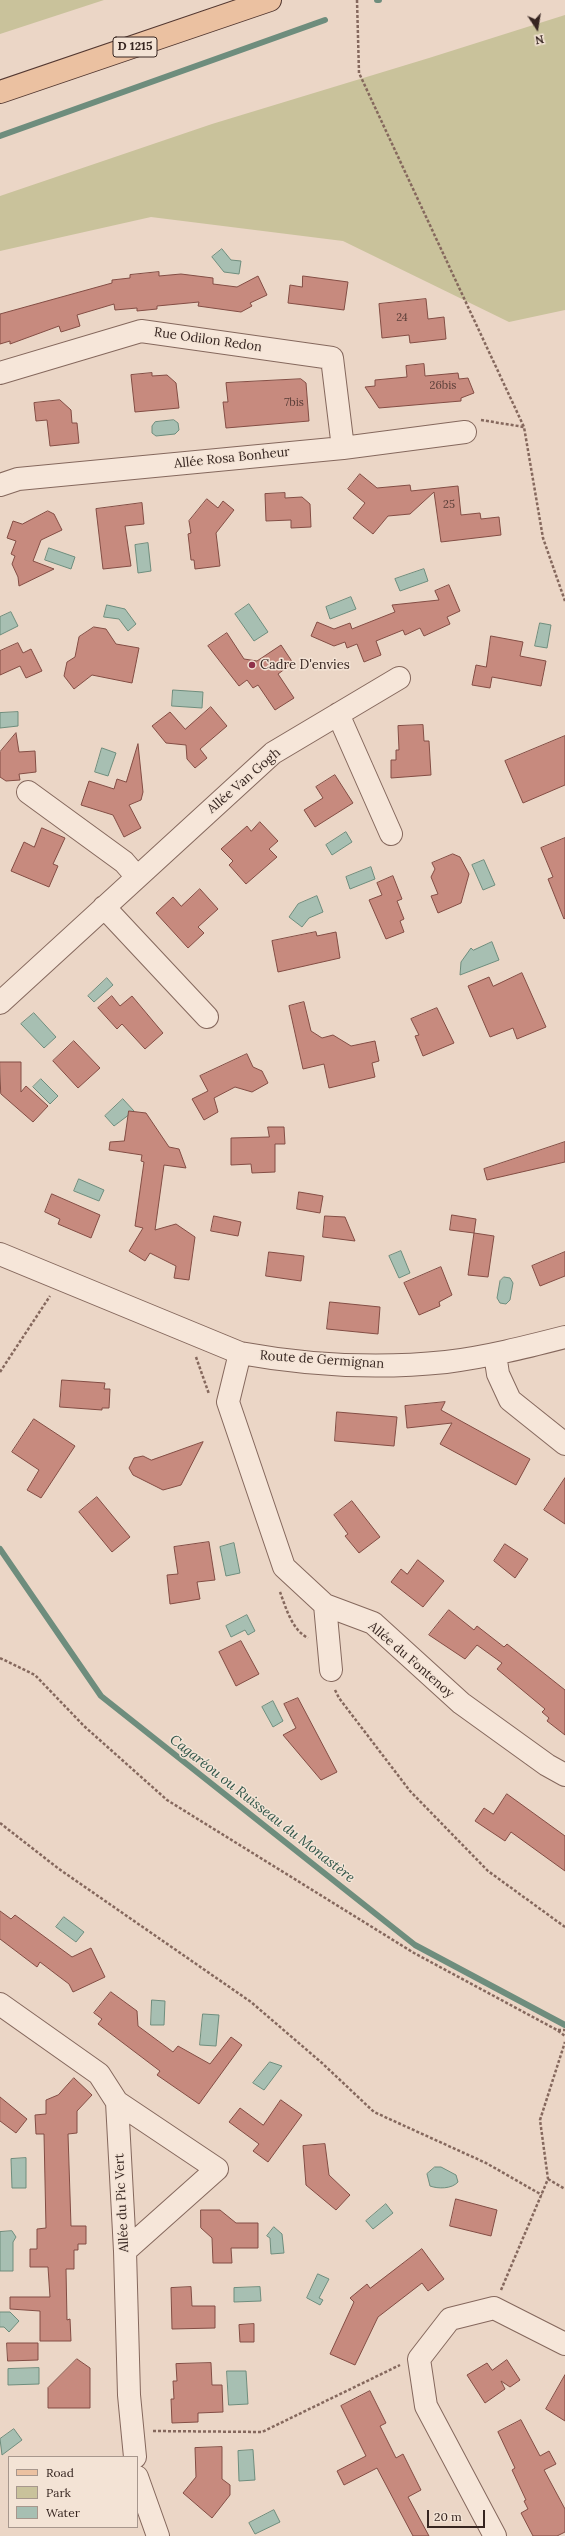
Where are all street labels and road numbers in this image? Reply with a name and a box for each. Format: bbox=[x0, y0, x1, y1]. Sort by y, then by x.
road number: D 1215 bbox=[113, 37, 157, 57]
street label: Rue Odilon Redon bbox=[153, 325, 263, 355]
street label: Allée Rosa Bonheur bbox=[173, 444, 291, 472]
street label: Allée Van Gogh bbox=[204, 745, 284, 817]
street label: Route de Germignan bbox=[259, 1348, 385, 1372]
street label: Allée du Fontenoy bbox=[365, 1619, 457, 1701]
street label: Allée du Pic Vert bbox=[112, 2153, 132, 2253]

